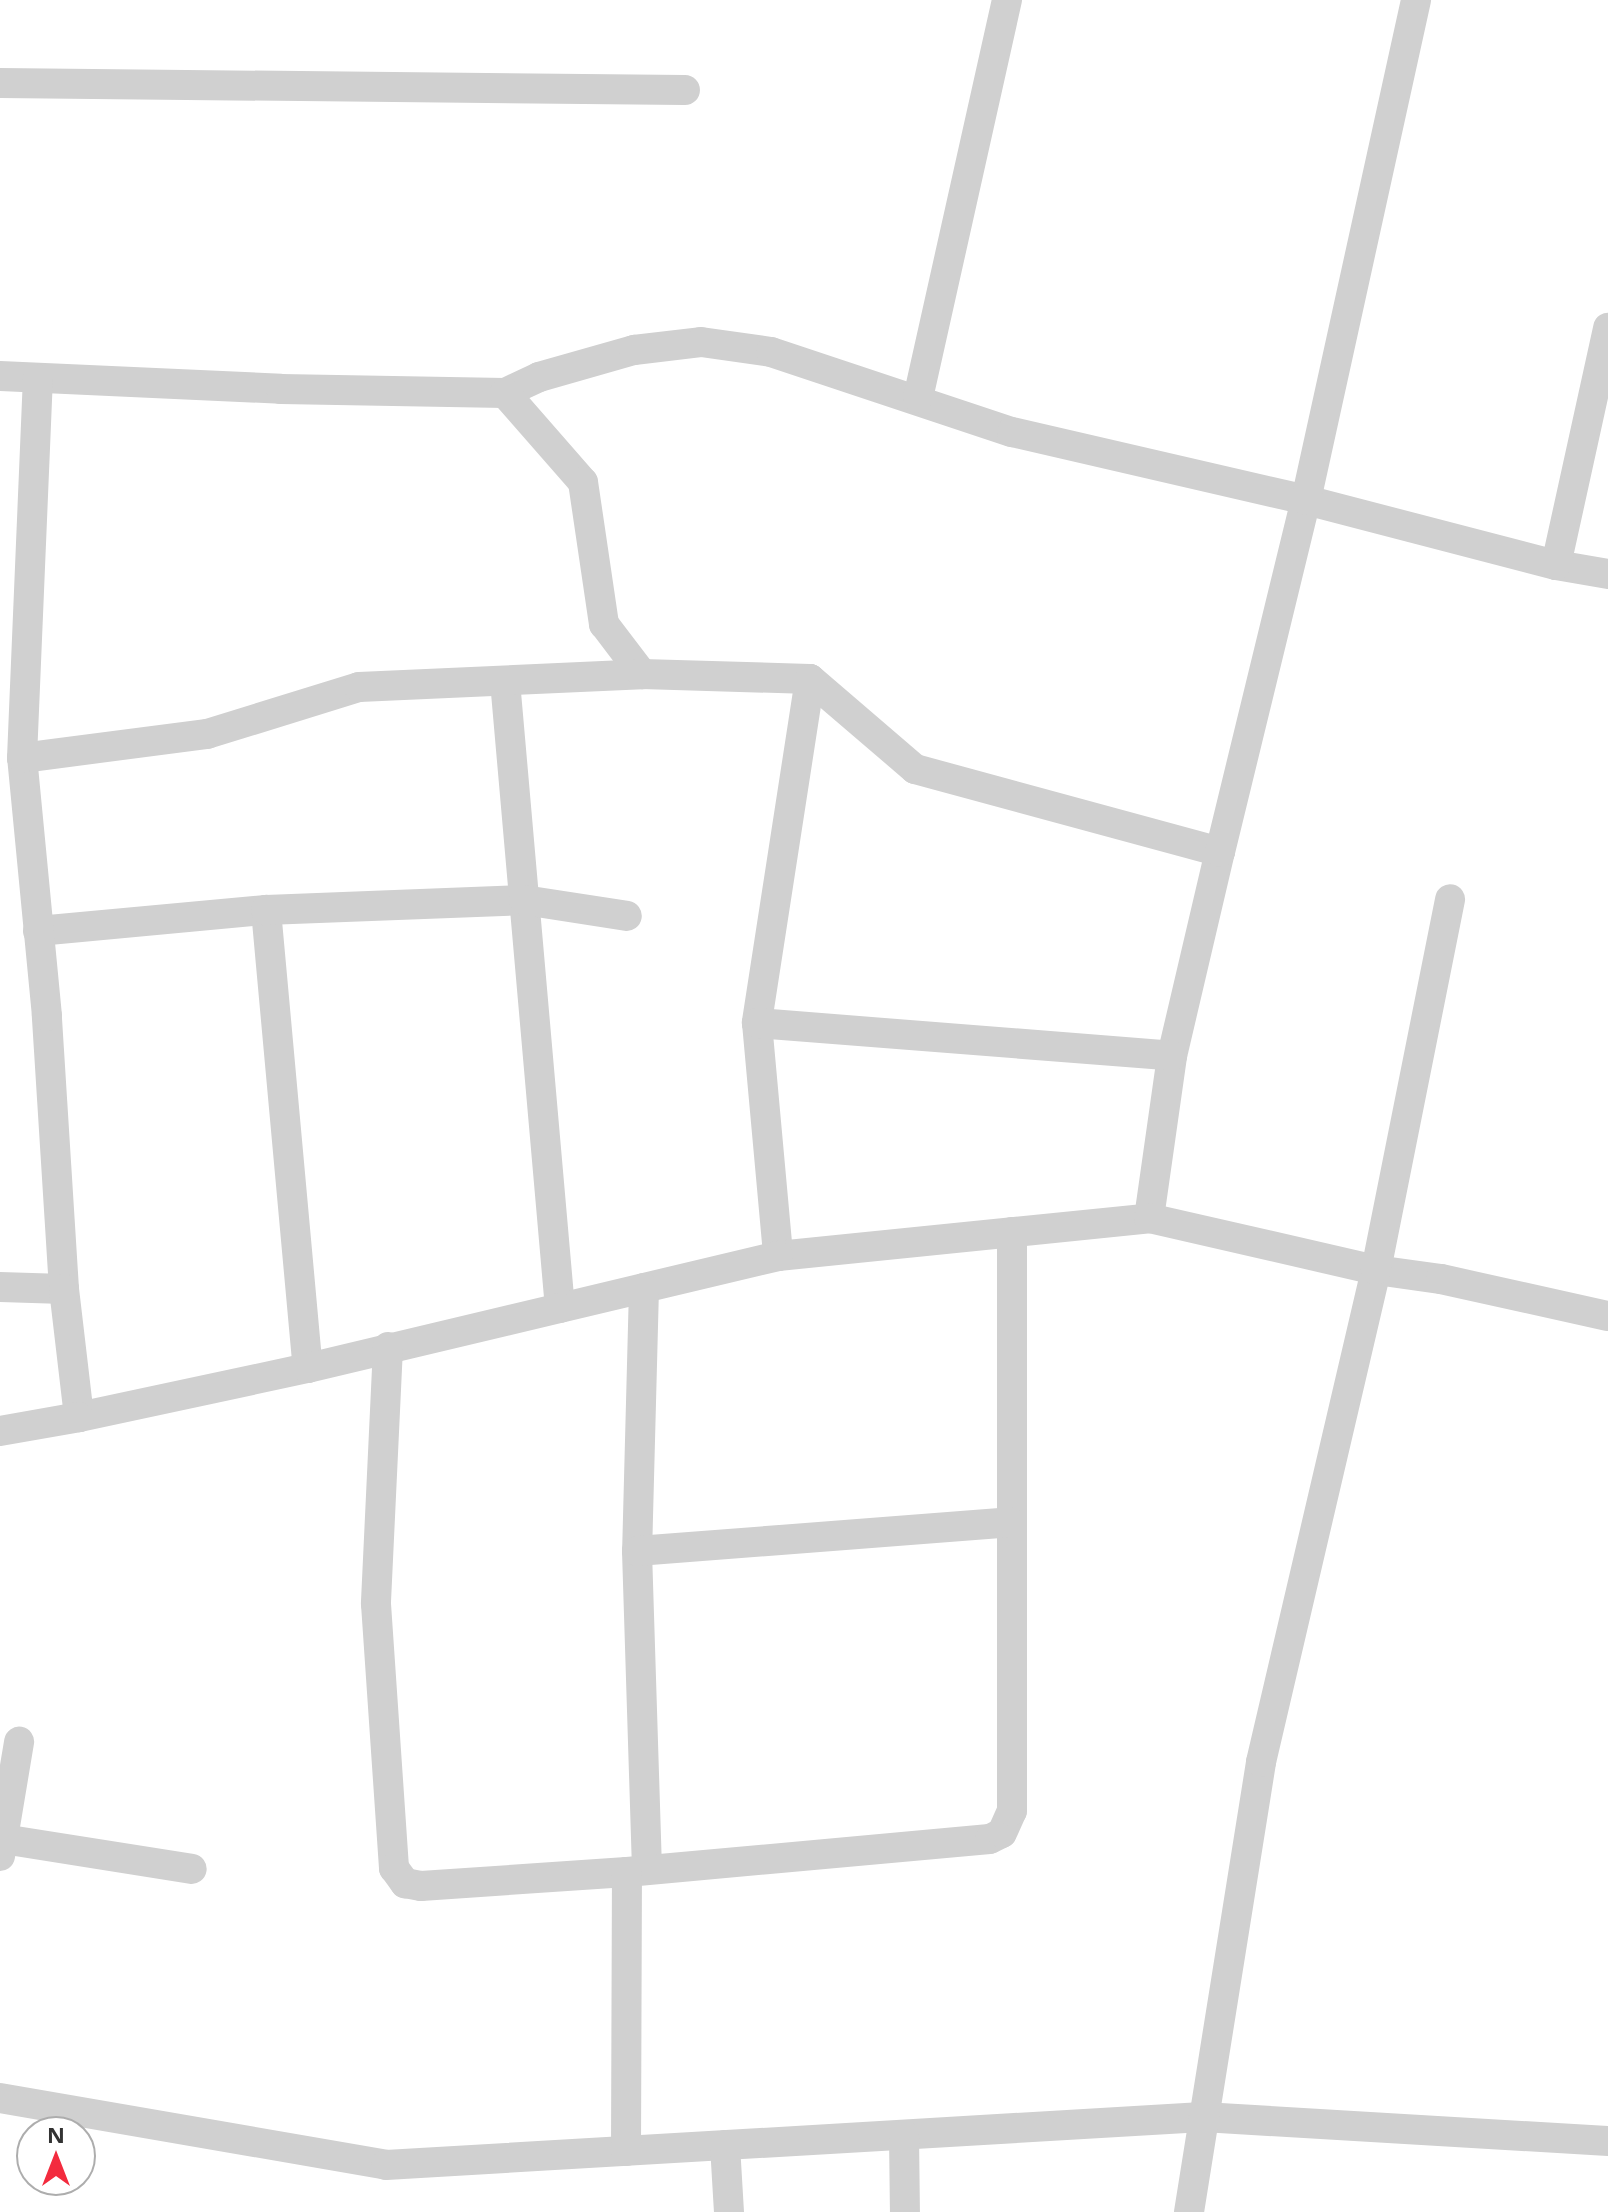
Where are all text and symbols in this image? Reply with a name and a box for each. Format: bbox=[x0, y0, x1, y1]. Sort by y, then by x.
north arrow bbox=[16, 2116, 96, 2196]
text: N bbox=[47, 2119, 65, 2149]

